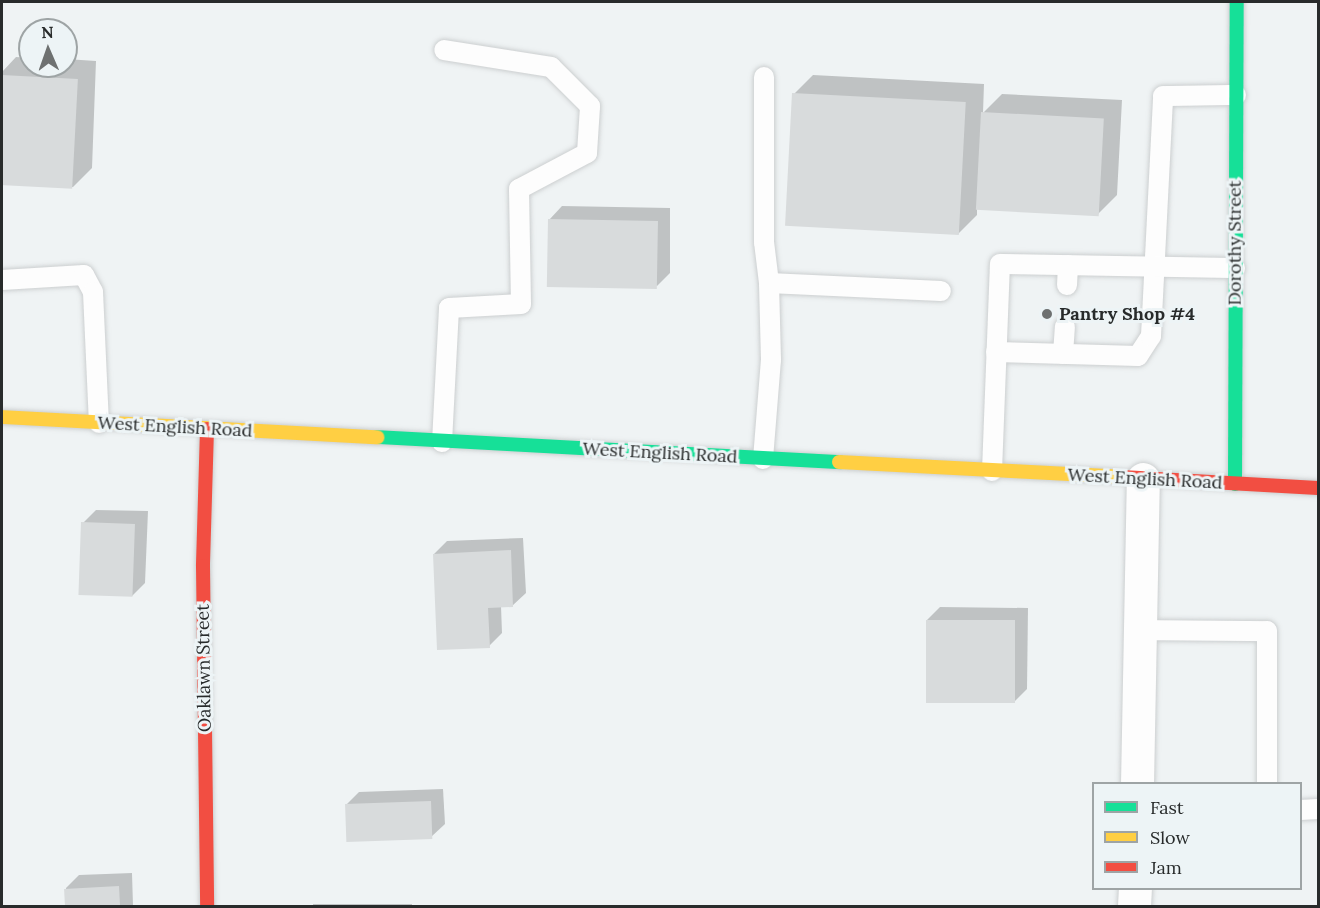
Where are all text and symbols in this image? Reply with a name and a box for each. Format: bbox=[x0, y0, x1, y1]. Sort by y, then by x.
north arrow bbox=[18, 18, 78, 78]
text: N bbox=[41, 22, 54, 42]
street label: Dorothy Street bbox=[1224, 180, 1246, 306]
place label: Pantry Shop #4 bbox=[1059, 303, 1195, 325]
marker: Pantry Shop #4 bbox=[1040, 307, 1054, 321]
street label: West English Road bbox=[97, 412, 253, 442]
street label: West English Road bbox=[582, 438, 738, 468]
street label: West English Road bbox=[1067, 464, 1223, 494]
street label: Oaklawn Street bbox=[192, 604, 216, 732]
legend bbox=[1092, 782, 1302, 890]
text: Fast bbox=[1150, 796, 1184, 819]
text: Slow bbox=[1150, 826, 1190, 849]
text: Jam bbox=[1150, 856, 1182, 879]

